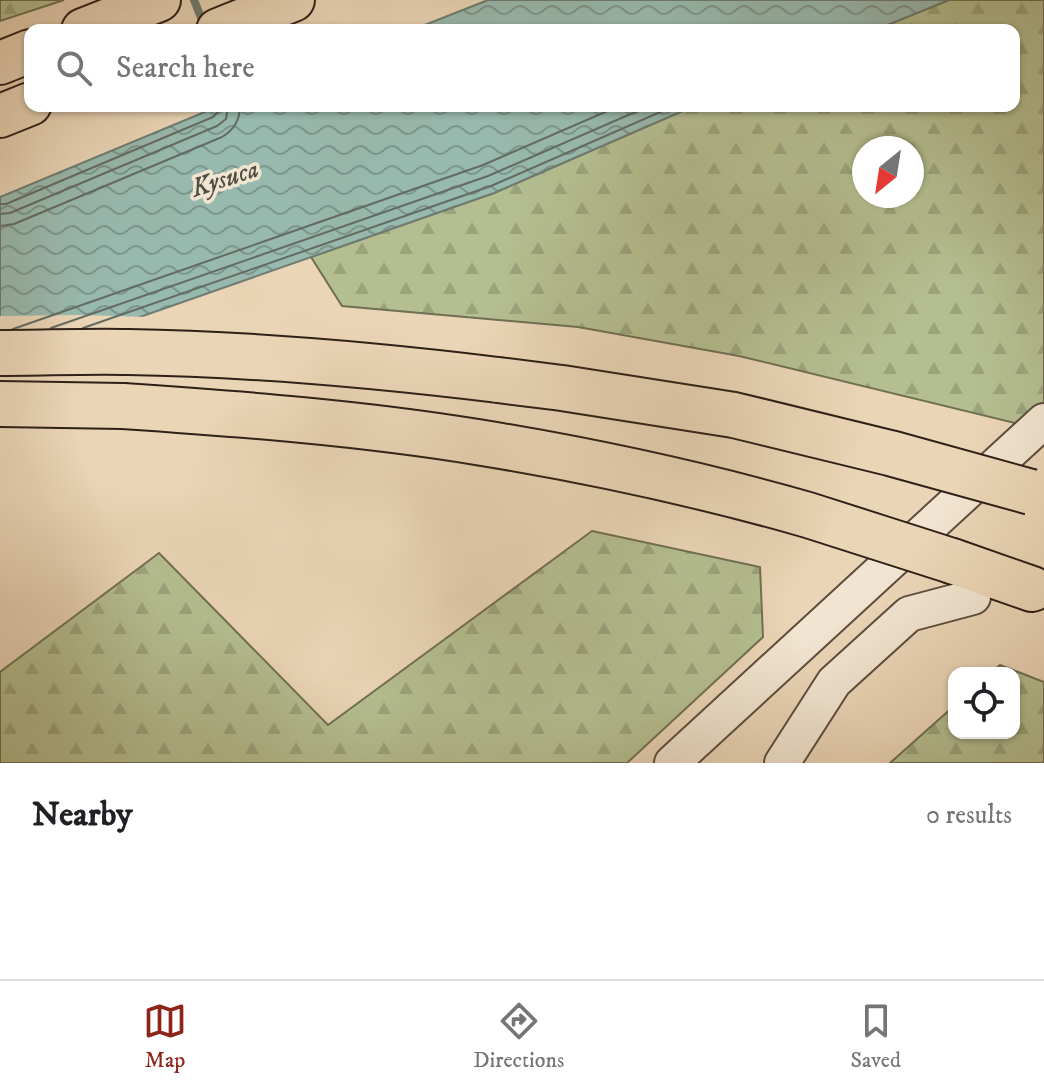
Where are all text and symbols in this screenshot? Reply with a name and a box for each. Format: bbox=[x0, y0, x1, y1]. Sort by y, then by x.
search box bbox=[24, 24, 1020, 112]
icon: search bbox=[52, 46, 96, 90]
text: Search here bbox=[116, 50, 255, 87]
north arrow bbox=[852, 136, 924, 208]
water label: Kysuca bbox=[186, 153, 263, 206]
map controls bbox=[948, 667, 1020, 739]
button: locate bbox=[948, 667, 1020, 739]
text: Nearby bbox=[32, 794, 133, 836]
text: 0 results bbox=[926, 799, 1012, 832]
tab: Map bbox=[143, 999, 187, 1074]
tab: Directions bbox=[473, 999, 564, 1074]
tab: Saved bbox=[850, 999, 901, 1074]

